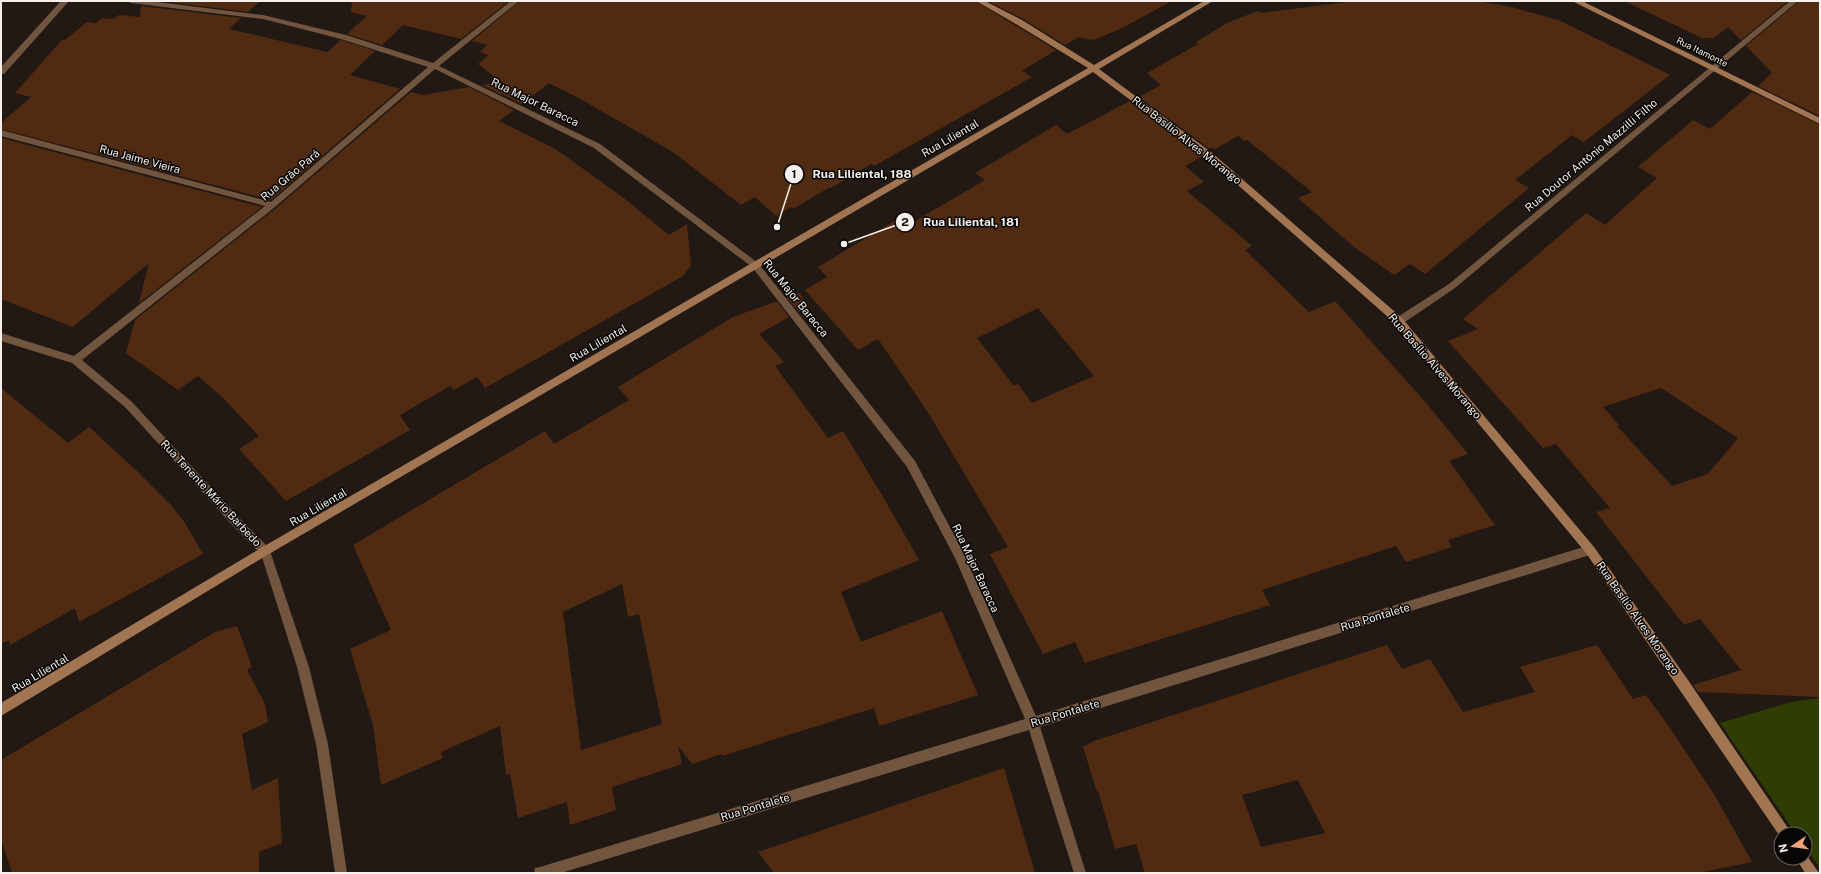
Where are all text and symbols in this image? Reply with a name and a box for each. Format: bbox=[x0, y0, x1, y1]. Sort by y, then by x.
street label: Rua Itamonte bbox=[1675, 34, 1730, 69]
street label: Rua Major Baracca bbox=[489, 76, 581, 128]
street label: Rua Basílio Alves Morango bbox=[1130, 94, 1244, 186]
street label: Rua Doutor Antônio Mazzilli Filho bbox=[1523, 96, 1659, 214]
street label: Rua Liliental bbox=[919, 117, 981, 159]
street label: Rua Jaime Vieira bbox=[98, 142, 182, 176]
street label: Rua Grão Pará bbox=[258, 147, 322, 203]
callout: Rua Liliental, 188 bbox=[784, 162, 919, 186]
text: 1 bbox=[791, 167, 797, 181]
text: Rua Liliental, 188 bbox=[812, 167, 912, 181]
callout: Rua Liliental, 181 bbox=[895, 210, 1028, 234]
text: 2 bbox=[901, 215, 909, 229]
text: Rua Liliental, 181 bbox=[923, 215, 1019, 229]
street label: Rua Major Baracca bbox=[761, 257, 831, 339]
street label: Rua Basílio Alves Morango bbox=[1386, 311, 1484, 421]
street label: Rua Liliental bbox=[567, 322, 629, 364]
street label: Rua Tenente Mário Barbedo bbox=[158, 437, 264, 549]
street label: Rua Liliental bbox=[287, 486, 349, 528]
street label: Rua Major Baracca bbox=[950, 522, 1002, 614]
street label: Rua Basílio Alves Morango bbox=[1594, 559, 1682, 677]
street label: Rua Pontalete bbox=[1339, 601, 1411, 633]
street label: Rua Liliental bbox=[10, 651, 70, 695]
street label: Rua Pontalete bbox=[1029, 697, 1101, 729]
street label: Rua Pontalete bbox=[719, 791, 791, 823]
north arrow bbox=[1773, 826, 1813, 866]
text: N bbox=[1776, 843, 1790, 854]

